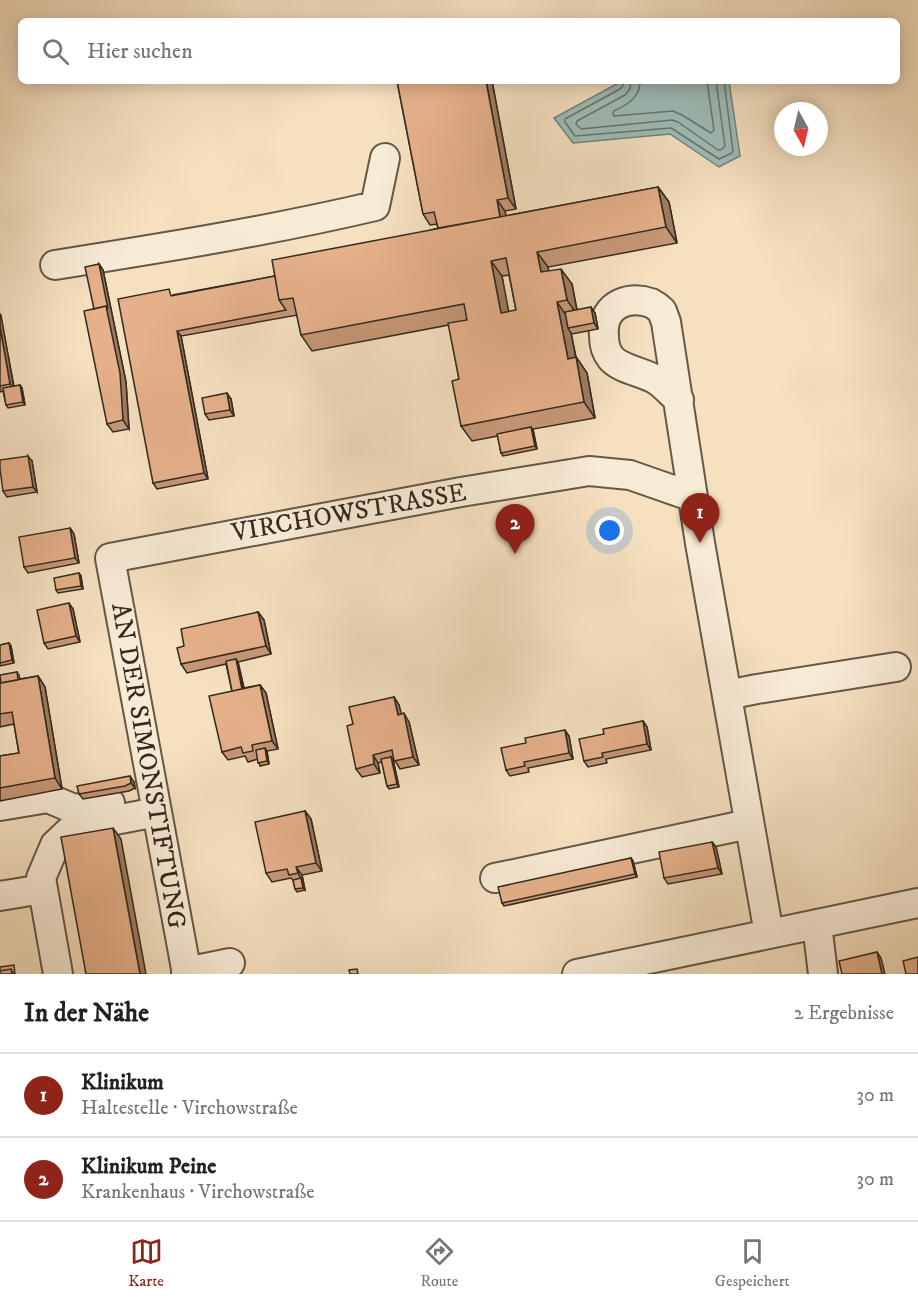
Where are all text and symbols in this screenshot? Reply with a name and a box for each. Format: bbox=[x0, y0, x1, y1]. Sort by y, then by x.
search box bbox=[18, 18, 900, 84]
icon: search bbox=[39, 35, 72, 68]
text: Hier suchen bbox=[87, 38, 193, 65]
north arrow bbox=[774, 102, 828, 156]
street label: VIRCHOWSTRASSE bbox=[228, 476, 469, 550]
pin: 1 bbox=[680, 494, 720, 543]
pin: 2 bbox=[496, 504, 534, 554]
your location bbox=[595, 516, 624, 545]
street label: AN DER SIMONSTIFTUNG bbox=[103, 600, 193, 932]
text: In der Nähe bbox=[24, 997, 149, 1030]
text: 2 Ergebnisse bbox=[794, 1001, 894, 1026]
text: Klinikum bbox=[81, 1069, 164, 1096]
text: 1 bbox=[40, 1083, 47, 1108]
text: 30 m bbox=[856, 1083, 894, 1108]
text: Haltestelle · Virchowstraße bbox=[81, 1096, 298, 1121]
text: Klinikum Peine bbox=[81, 1153, 216, 1180]
text: 2 bbox=[39, 1167, 48, 1192]
text: 30 m bbox=[856, 1167, 894, 1192]
text: Krankenhaus · Virchowstraße bbox=[81, 1180, 315, 1205]
tab: Karte bbox=[128, 1235, 164, 1291]
tab: Route bbox=[421, 1235, 458, 1291]
tab: Gespeichert bbox=[715, 1235, 790, 1291]

